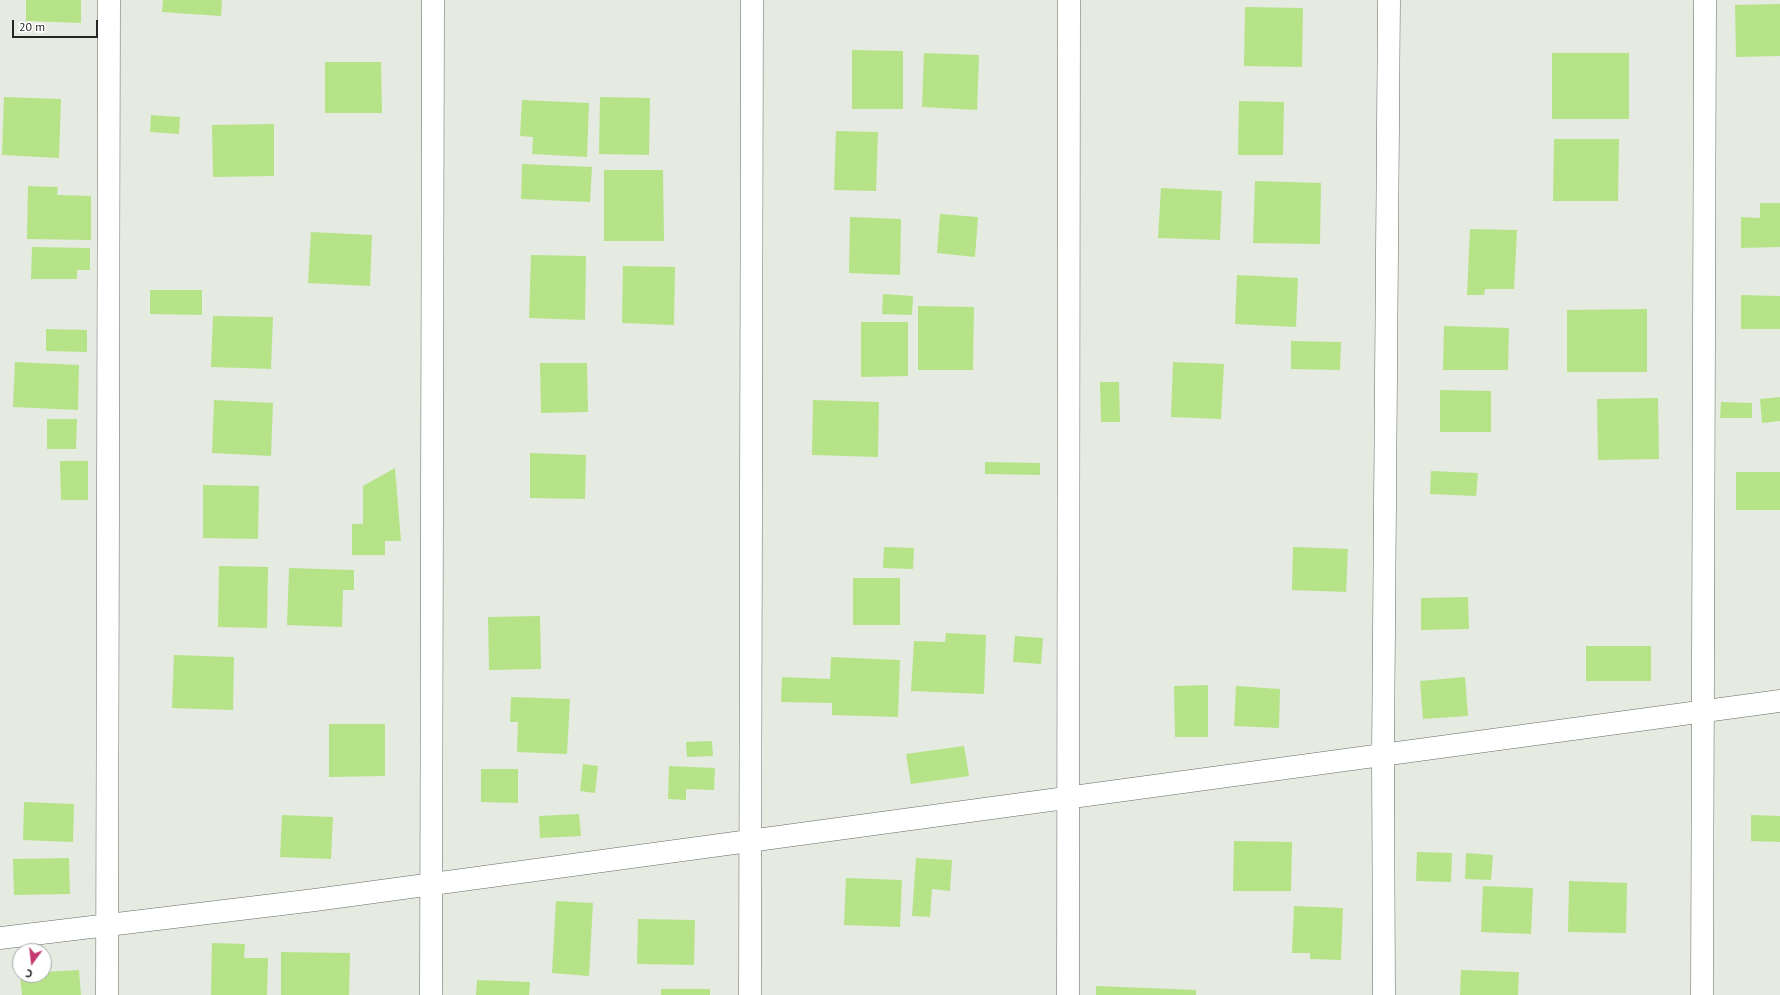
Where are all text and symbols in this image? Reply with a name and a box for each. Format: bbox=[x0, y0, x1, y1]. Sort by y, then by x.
scale bar bbox=[14, 12, 100, 38]
text: 20 m bbox=[19, 19, 45, 34]
north arrow bbox=[12, 943, 52, 983]
text: С bbox=[24, 966, 34, 981]

